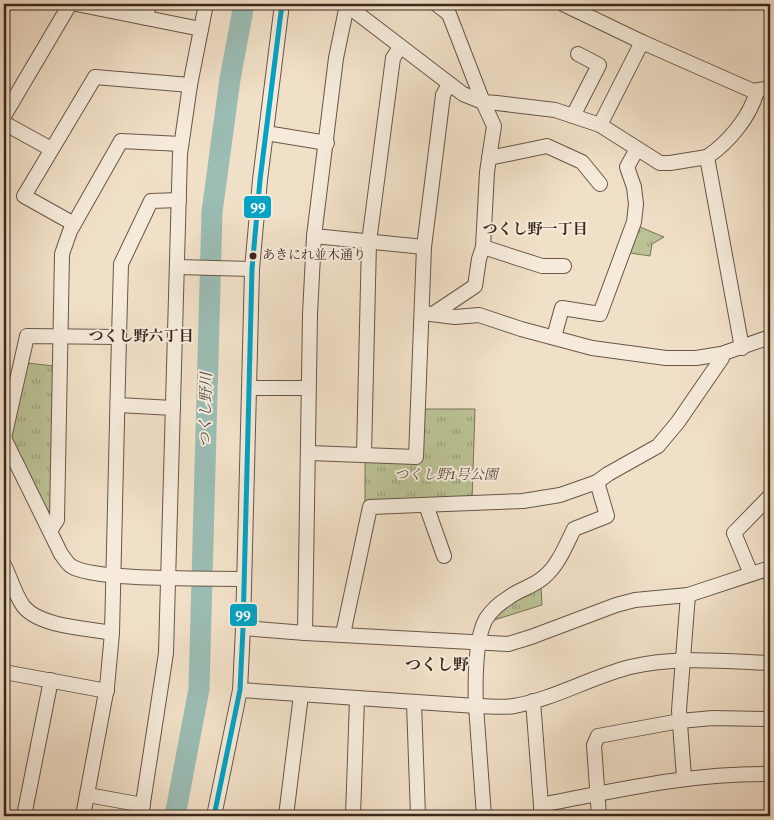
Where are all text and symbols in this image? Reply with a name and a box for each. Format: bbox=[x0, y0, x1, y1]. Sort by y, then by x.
line badge: 99 bbox=[243, 195, 272, 219]
text: 99 bbox=[250, 198, 266, 217]
district label: つくし野一丁目 bbox=[482, 220, 588, 241]
place label: あきにれ並木通り bbox=[262, 247, 366, 265]
marker: あきにれ並木通り bbox=[248, 251, 258, 261]
district label: つくし野六丁目 bbox=[88, 327, 194, 348]
water label: つくし野川 bbox=[196, 370, 218, 448]
park label: つくし野1号公園 bbox=[394, 466, 500, 485]
line badge: 99 bbox=[229, 603, 258, 627]
text: 99 bbox=[235, 606, 251, 625]
district label: つくし野 bbox=[405, 655, 469, 677]

